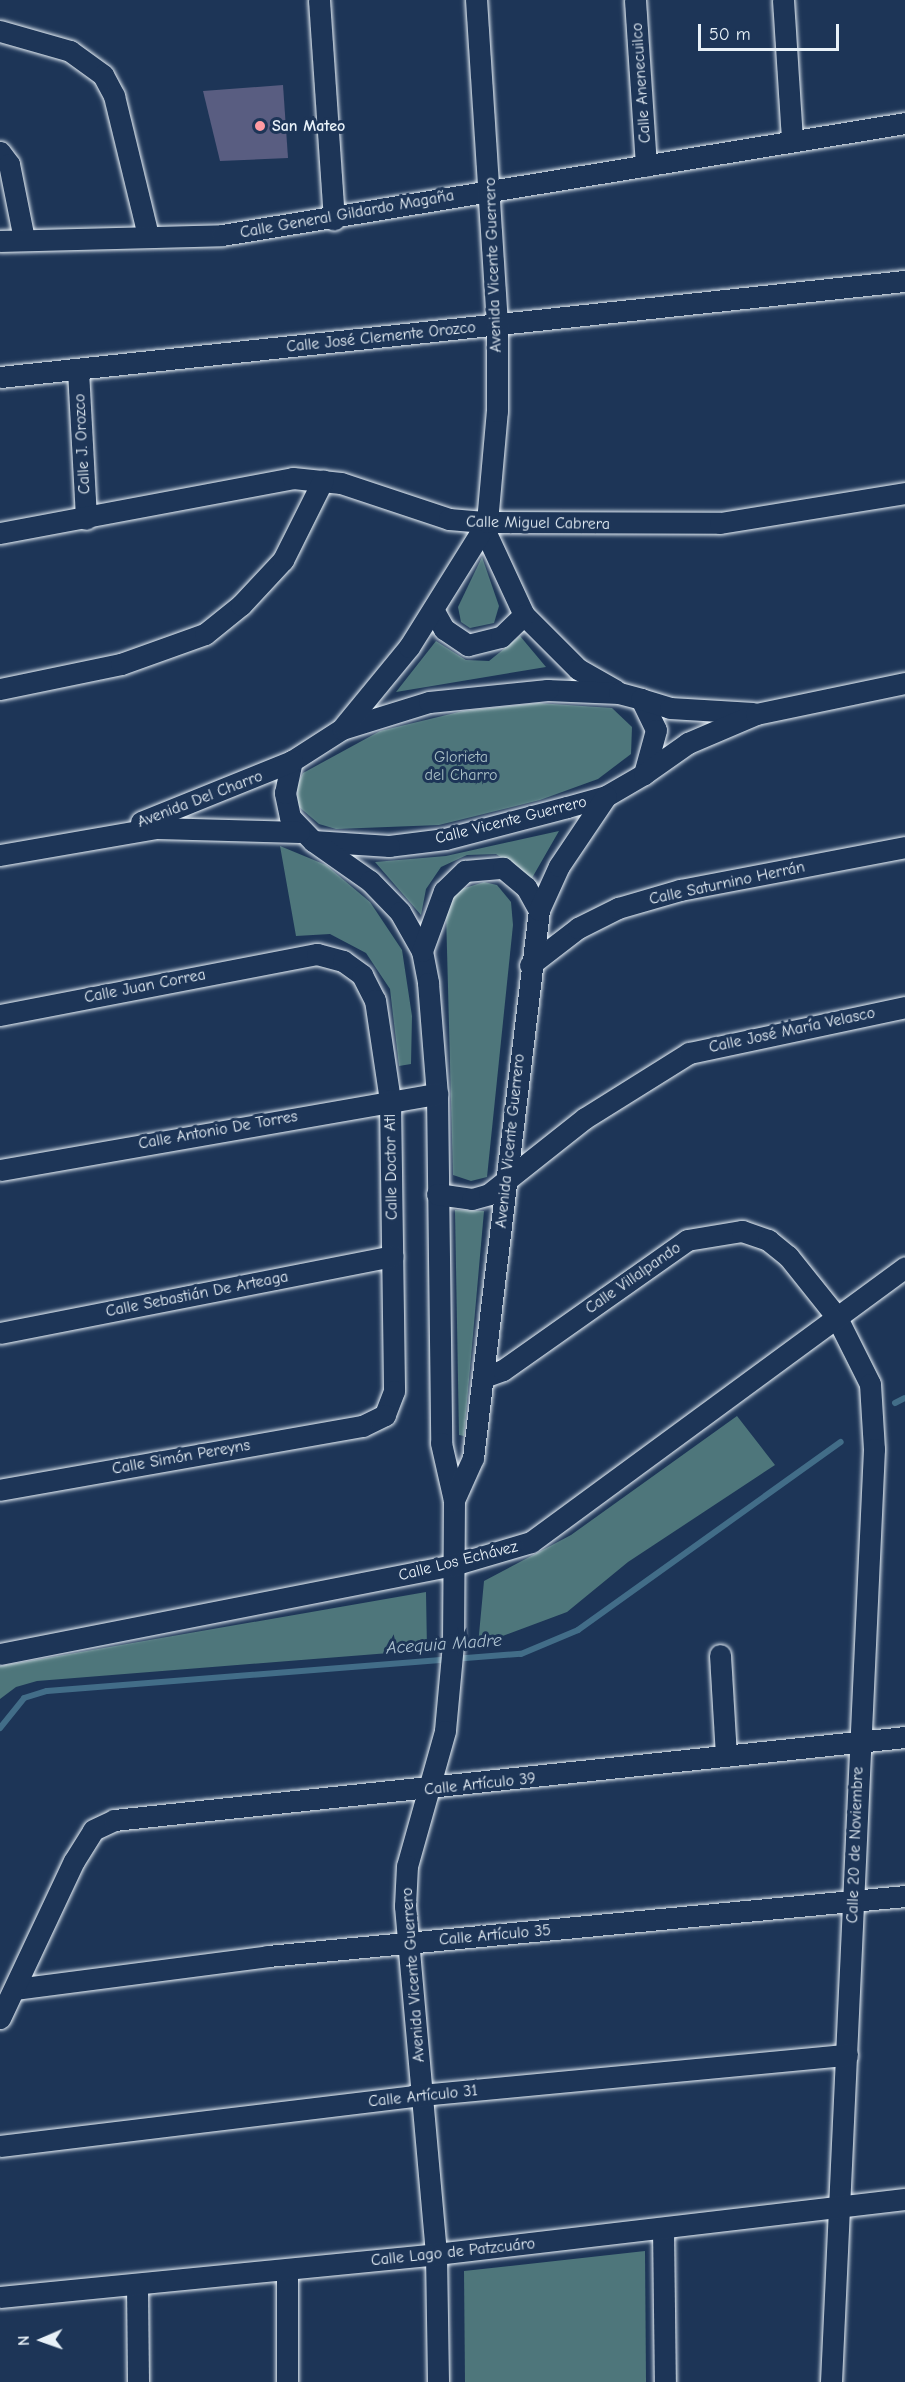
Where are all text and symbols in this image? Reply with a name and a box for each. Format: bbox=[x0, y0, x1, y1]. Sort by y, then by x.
scale bar bbox=[701, 12, 842, 50]
street label: Calle Anenecuilco bbox=[627, 22, 655, 144]
text: 50 m bbox=[709, 24, 751, 45]
place label: San Mateo bbox=[272, 116, 345, 136]
marker: San Mateo bbox=[253, 119, 267, 133]
street label: Avenida Vicente Guerrero bbox=[480, 177, 506, 353]
street label: Calle General Gildardo Magaña bbox=[239, 186, 455, 242]
street label: Calle José Clemente Orozco bbox=[285, 318, 477, 356]
street label: Calle J. Orozco bbox=[70, 393, 94, 495]
street label: Calle Miguel Cabrera bbox=[466, 512, 610, 534]
park label: Glorieta del Charro bbox=[425, 747, 497, 785]
street label: Avenida Del Charro bbox=[135, 766, 265, 832]
street label: Calle Vicente Guerrero bbox=[433, 792, 589, 848]
street label: Calle Saturnino Herrán bbox=[647, 857, 807, 909]
street label: Calle Juan Correa bbox=[83, 965, 207, 1007]
street label: Calle José María Velasco bbox=[707, 1003, 877, 1057]
street label: Avenida Vicente Guerrero bbox=[491, 1053, 529, 1229]
street label: Calle Antonio De Torres bbox=[137, 1107, 299, 1153]
street label: Calle Doctor Atl bbox=[380, 1114, 402, 1220]
street label: Calle Villalpando bbox=[582, 1238, 684, 1318]
street label: Calle Sebastián De Arteaga bbox=[104, 1267, 290, 1321]
street label: Calle Simón Pereyns bbox=[110, 1435, 252, 1479]
street label: Calle Los Echávez bbox=[396, 1537, 520, 1585]
water label: Acequia Madre bbox=[385, 1630, 503, 1660]
street label: Calle 20 de Noviembre bbox=[843, 1766, 867, 1924]
street label: Calle Artículo 39 bbox=[423, 1769, 537, 1799]
street label: Avenida Vicente Guerrero bbox=[397, 1887, 429, 2063]
street label: Calle Artículo 35 bbox=[438, 1921, 552, 1949]
street label: Calle Artículo 31 bbox=[367, 2081, 479, 2111]
street label: Calle Lago de Patzcuáro bbox=[370, 2234, 536, 2270]
north arrow bbox=[12, 2310, 72, 2370]
text: N bbox=[15, 2335, 33, 2346]

